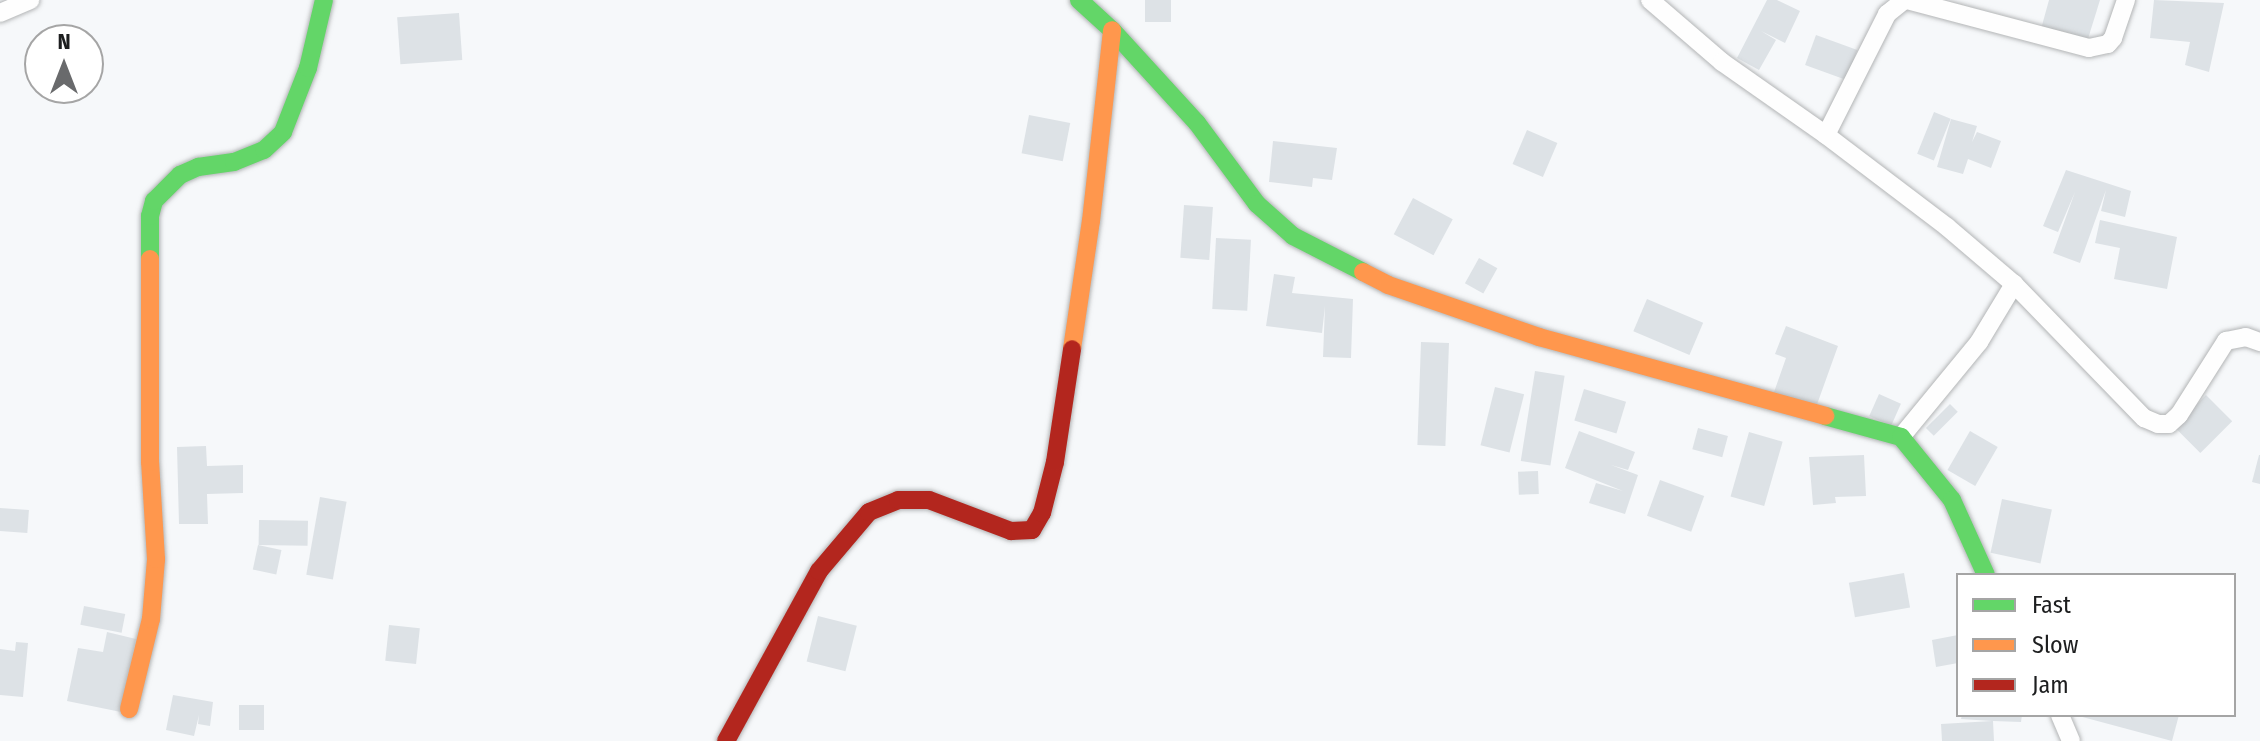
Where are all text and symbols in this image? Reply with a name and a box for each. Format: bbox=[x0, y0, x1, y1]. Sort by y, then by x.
north arrow bbox=[24, 24, 104, 104]
text: N bbox=[57, 28, 71, 55]
legend bbox=[1956, 573, 2236, 717]
text: Fast bbox=[2032, 591, 2071, 619]
text: Slow bbox=[2032, 631, 2078, 659]
text: Jam bbox=[2032, 671, 2069, 699]

